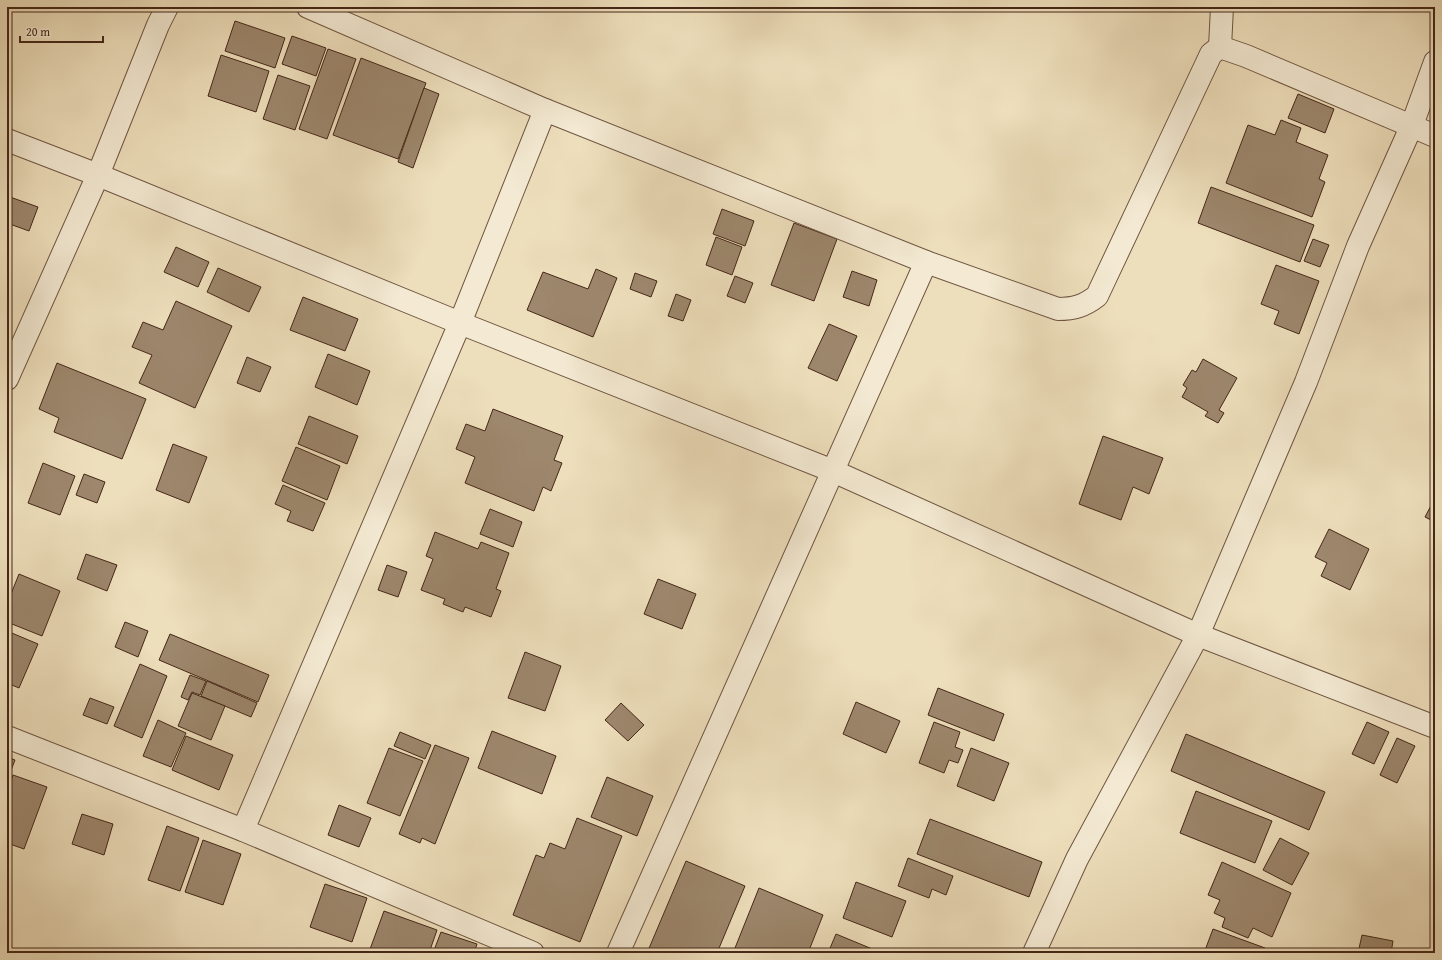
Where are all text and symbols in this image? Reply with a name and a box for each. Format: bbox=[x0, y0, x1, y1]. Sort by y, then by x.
scale bar bbox=[20, 18, 103, 44]
text: 20 m bbox=[26, 23, 50, 40]

